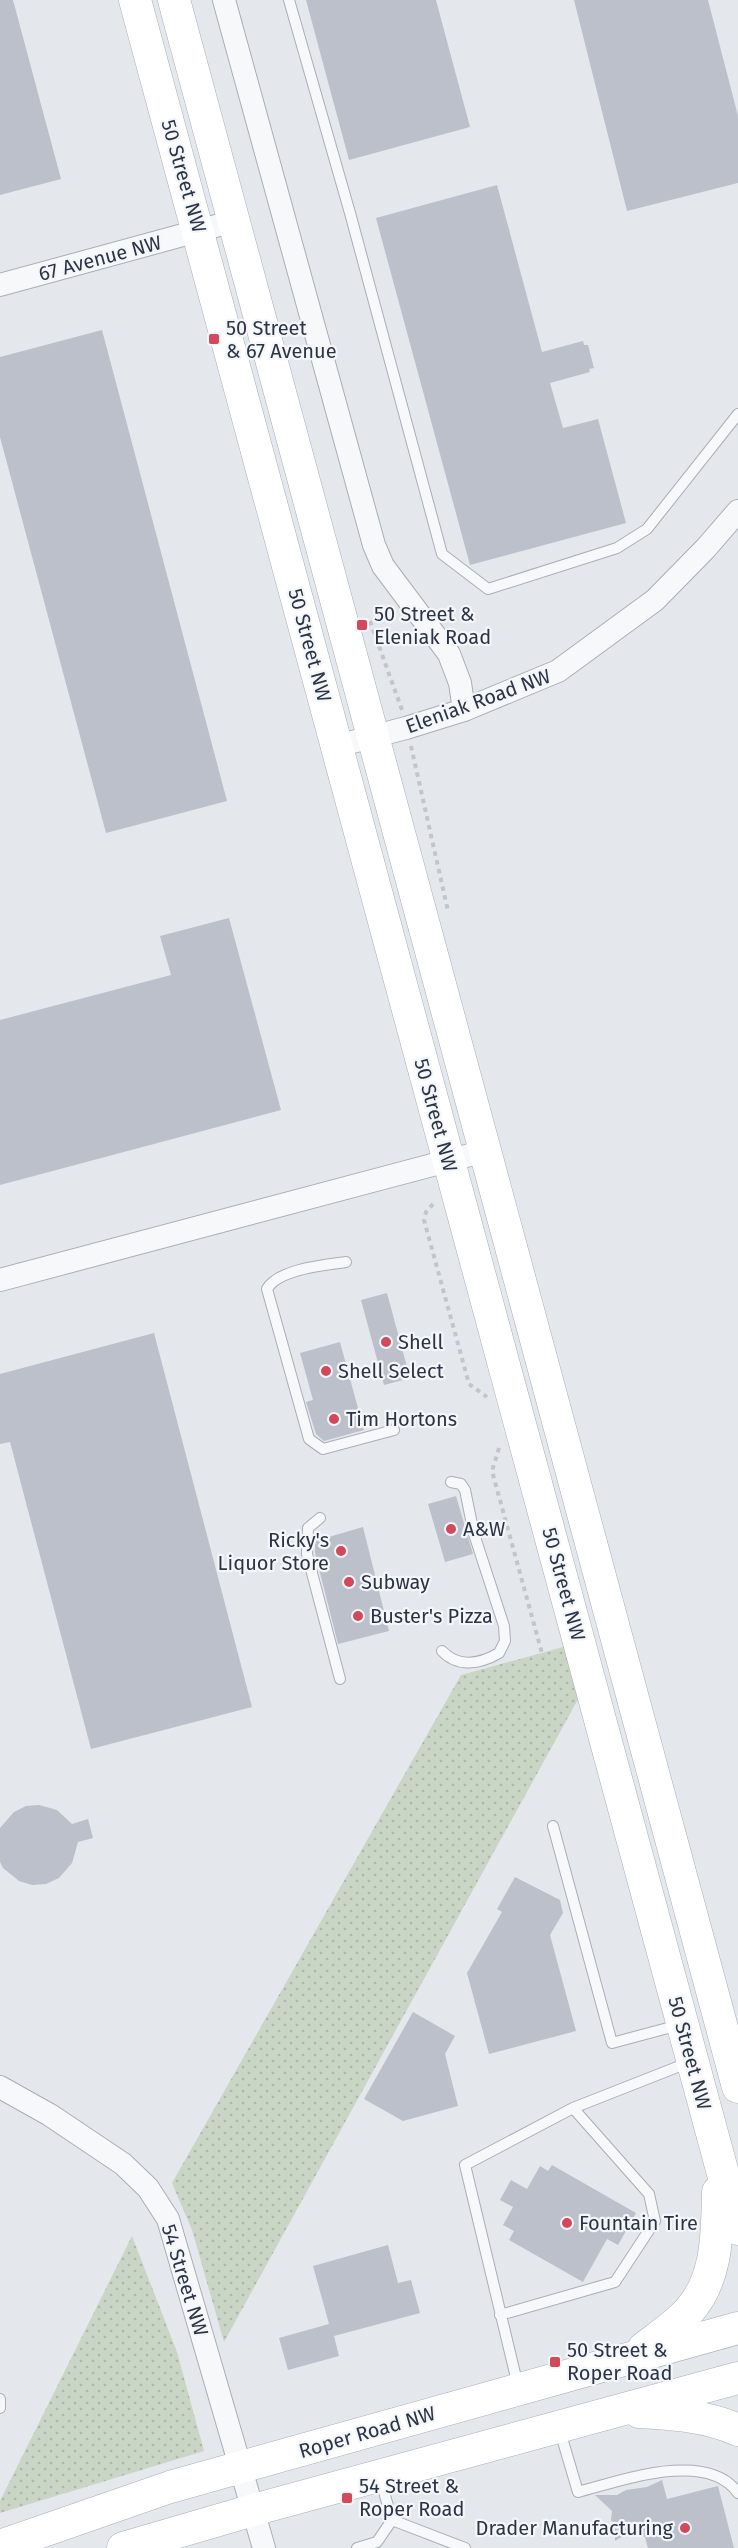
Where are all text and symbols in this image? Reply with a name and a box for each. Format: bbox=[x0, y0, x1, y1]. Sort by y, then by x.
street label: 50 Street NW bbox=[156, 117, 212, 236]
street label: 67 Avenue NW bbox=[36, 230, 165, 286]
place label: 50 Street & 67 Avenue bbox=[226, 316, 337, 363]
marker: 50 Street & 67 Avenue bbox=[207, 332, 221, 346]
street label: 50 Street NW bbox=[283, 586, 337, 705]
place label: 50 Street & Eleniak Road bbox=[374, 602, 491, 649]
marker: 50 Street & Eleniak Road bbox=[355, 618, 369, 632]
street label: Eleniak Road NW bbox=[402, 663, 554, 738]
street label: 50 Street NW bbox=[409, 1056, 463, 1175]
place label: Shell bbox=[398, 1330, 443, 1354]
marker: Shell bbox=[379, 1335, 393, 1349]
place label: Shell Select bbox=[338, 1359, 445, 1383]
marker: Shell Select bbox=[319, 1364, 333, 1378]
place label: Tim Hortons bbox=[346, 1407, 457, 1431]
marker: Tim Hortons bbox=[327, 1412, 341, 1426]
place label: A&W bbox=[463, 1517, 506, 1541]
marker: A&W bbox=[444, 1522, 458, 1536]
street label: 50 Street NW bbox=[537, 1525, 591, 1644]
place label: Ricky's Liquor Store bbox=[218, 1528, 329, 1575]
marker: Ricky's Liquor Store bbox=[334, 1544, 348, 1558]
place label: Subway bbox=[361, 1570, 430, 1594]
marker: Subway bbox=[342, 1575, 356, 1589]
place label: Buster's Pizza bbox=[370, 1604, 493, 1628]
marker: Buster's Pizza bbox=[351, 1609, 365, 1623]
street label: 50 Street NW bbox=[663, 1994, 717, 2113]
place label: Fountain Tire bbox=[579, 2211, 698, 2235]
marker: Fountain Tire bbox=[560, 2216, 574, 2230]
street label: 54 Street NW bbox=[157, 2221, 214, 2339]
place label: 50 Street & Roper Road bbox=[567, 2338, 672, 2385]
marker: 50 Street & Roper Road bbox=[548, 2355, 562, 2369]
street label: Roper Road NW bbox=[296, 2401, 438, 2463]
place label: 54 Street & Roper Road bbox=[359, 2474, 464, 2521]
marker: 54 Street & Roper Road bbox=[340, 2491, 354, 2505]
place label: Drader Manufacturing bbox=[476, 2516, 674, 2540]
marker: Drader Manufacturing bbox=[678, 2521, 692, 2535]

